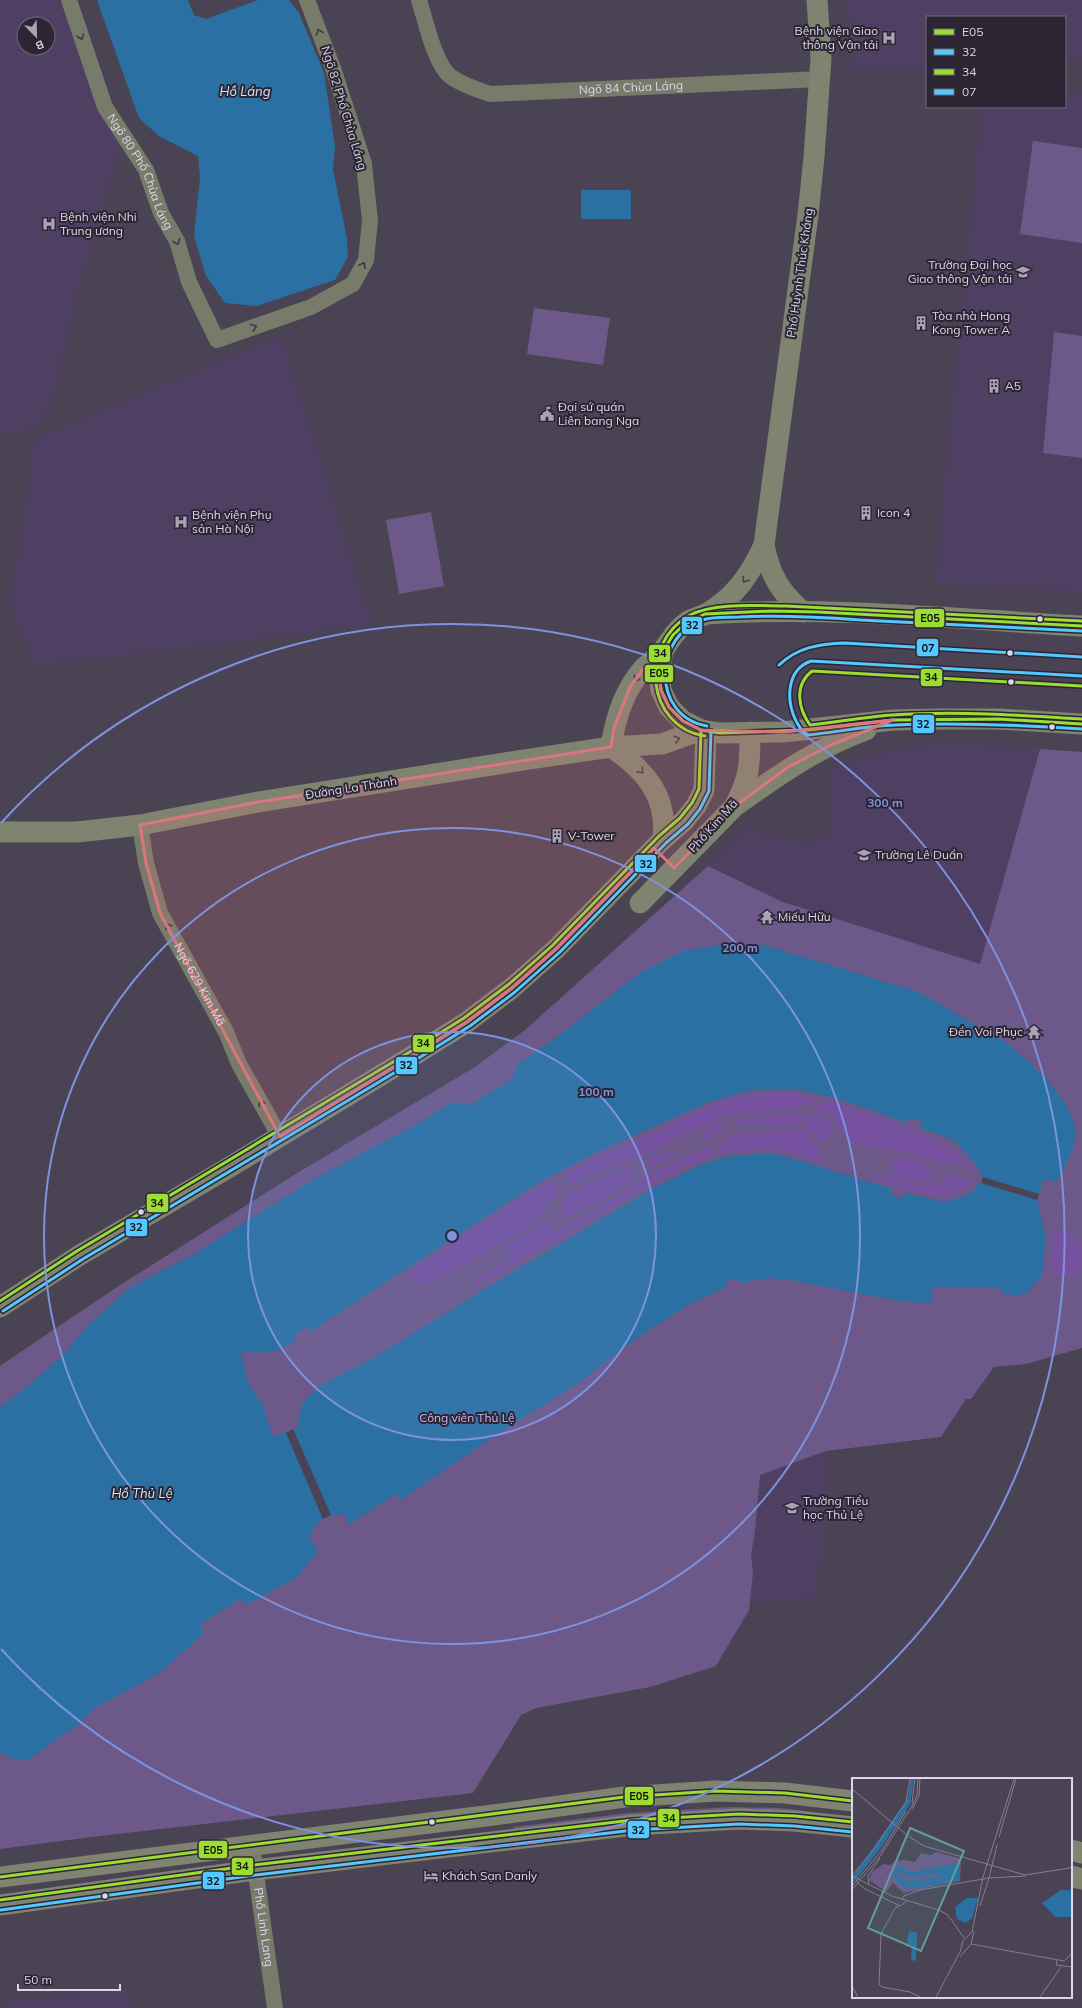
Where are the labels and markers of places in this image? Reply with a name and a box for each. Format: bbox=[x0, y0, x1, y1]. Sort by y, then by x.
place label: Bệnh viện Giao thông Vận tải bbox=[795, 23, 878, 52]
hospital icon: Bệnh viện Giao thông Vận tải bbox=[881, 30, 897, 46]
place label: Bệnh viện Nhi Trung ương bbox=[60, 209, 137, 238]
hospital icon: Bệnh viện Nhi Trung ương bbox=[41, 216, 57, 232]
place label: Trường Đại học Giao thông Vận tải bbox=[908, 257, 1012, 286]
school or university icon: Trường Đại học Giao thông Vận tải bbox=[1015, 264, 1031, 280]
place label: Tòa nhà Hong Kong Tower A bbox=[932, 308, 1010, 337]
building icon: Tòa nhà Hong Kong Tower A bbox=[913, 315, 929, 331]
building icon: A5 bbox=[986, 378, 1002, 394]
place label: A5 bbox=[1005, 378, 1021, 393]
place label: Đại sứ quán Liên bang Nga bbox=[558, 399, 639, 428]
public building icon: Đại sứ quán Liên bang Nga bbox=[539, 406, 555, 422]
building icon: Icon 4 bbox=[858, 505, 874, 521]
place label: Icon 4 bbox=[877, 505, 910, 520]
place label: Bệnh viện Phụ sản Hà Nội bbox=[192, 507, 272, 536]
hospital icon: Bệnh viện Phụ sản Hà Nội bbox=[173, 514, 189, 530]
unlabelled marker bbox=[1035, 614, 1045, 624]
unlabelled marker bbox=[1005, 648, 1015, 658]
unlabelled marker bbox=[1006, 677, 1016, 687]
unlabelled marker bbox=[1047, 722, 1057, 732]
building icon: V-Tower bbox=[549, 828, 565, 844]
place label: V-Tower bbox=[568, 828, 615, 843]
school or university icon: Trường Lê Duẩn bbox=[856, 847, 872, 863]
place label: Trường Lê Duẩn bbox=[875, 847, 963, 862]
temple icon: Miếu Hữu bbox=[759, 909, 775, 925]
place label: Miếu Hữu bbox=[778, 909, 831, 924]
place label: Đền Voi Phục bbox=[949, 1024, 1023, 1039]
temple icon: Đền Voi Phục bbox=[1026, 1024, 1042, 1040]
unlabelled marker bbox=[136, 1207, 146, 1217]
centre of rings bbox=[445, 1229, 459, 1243]
place label: Trường Tiểu học Thủ Lệ bbox=[803, 1493, 868, 1522]
school or university icon: Trường Tiểu học Thủ Lệ bbox=[784, 1500, 800, 1516]
unlabelled marker bbox=[427, 1817, 437, 1827]
hotel icon: Khách Sạn Danly bbox=[423, 1868, 439, 1884]
place label: Khách Sạn Danly bbox=[442, 1868, 538, 1883]
unlabelled marker bbox=[100, 1891, 110, 1901]

